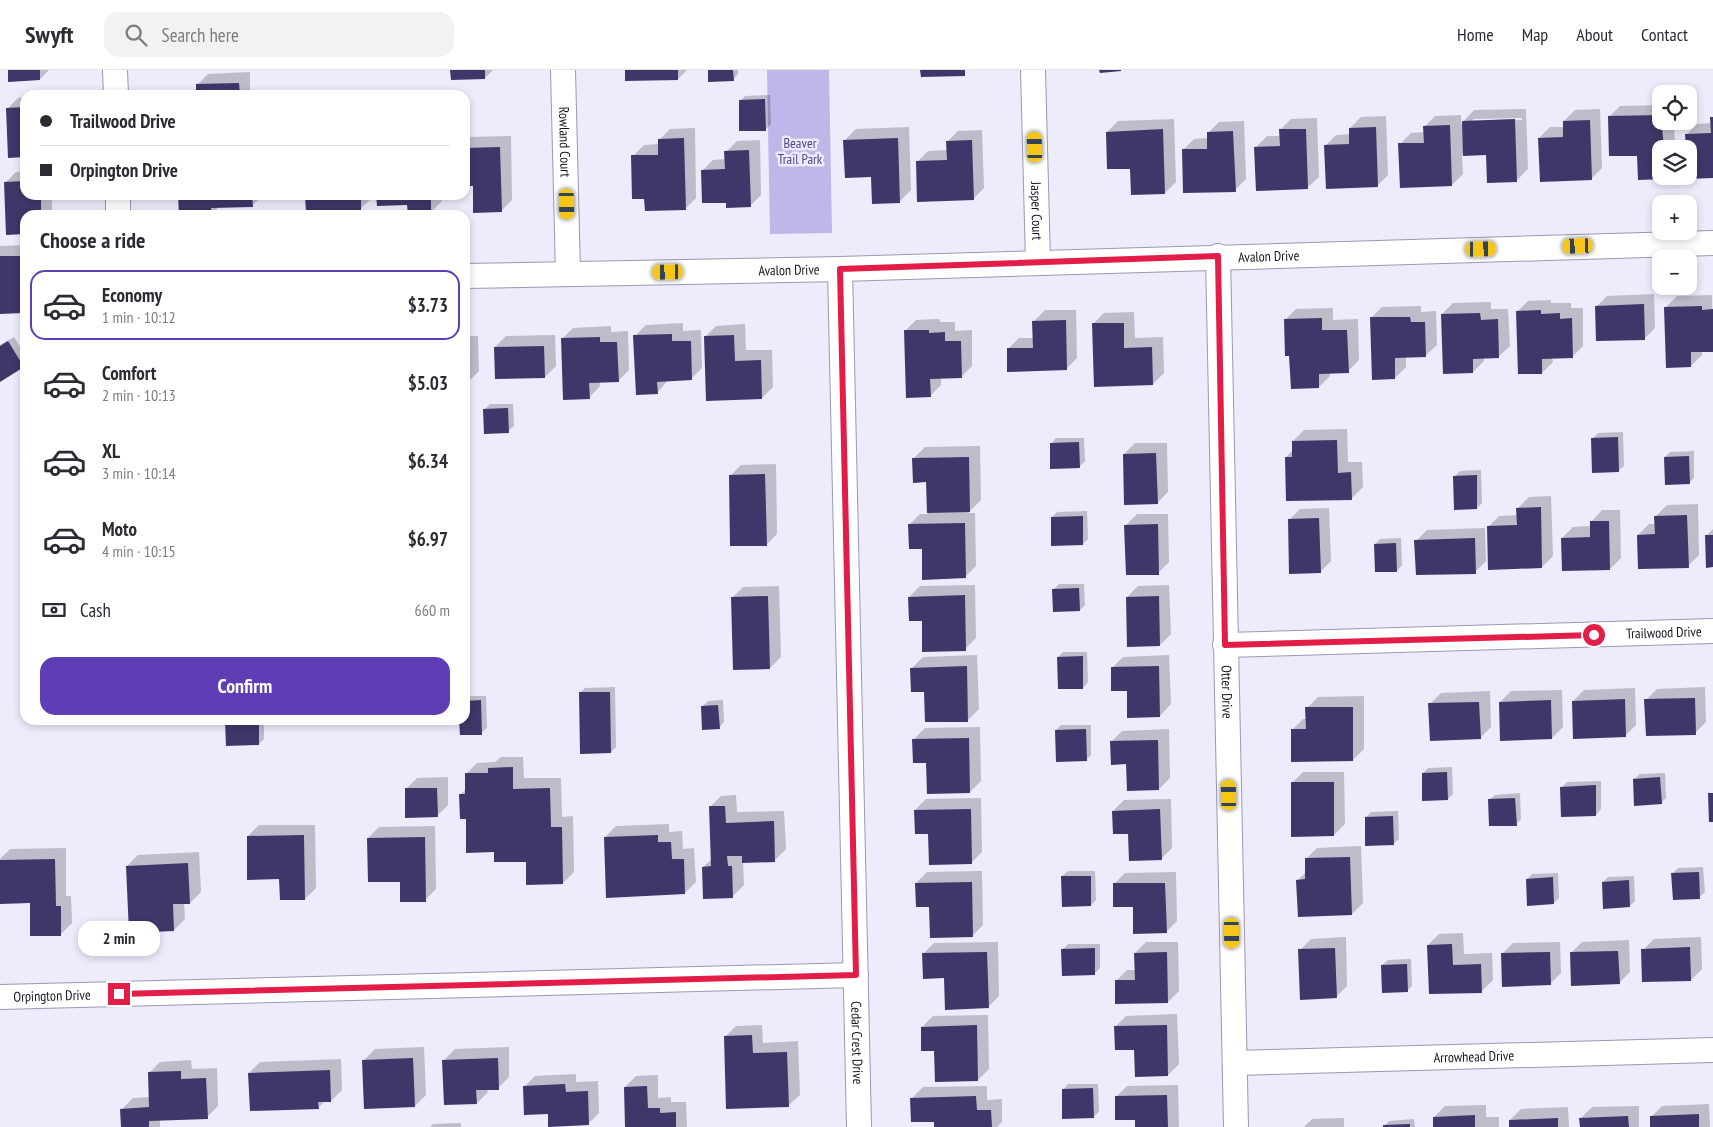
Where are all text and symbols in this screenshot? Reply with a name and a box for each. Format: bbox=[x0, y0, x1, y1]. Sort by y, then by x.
search box bbox=[104, 12, 454, 57]
text: Swyft bbox=[25, 19, 74, 50]
icon: search bbox=[122, 21, 150, 49]
text: Search here bbox=[162, 23, 239, 47]
text: Home bbox=[1457, 23, 1494, 46]
text: Map bbox=[1522, 23, 1548, 46]
text: About bbox=[1576, 23, 1613, 46]
text: Contact bbox=[1641, 23, 1688, 46]
map controls bbox=[1652, 85, 1697, 295]
button: locate bbox=[1652, 85, 1697, 130]
street label: Rowland Court bbox=[555, 106, 575, 178]
text: Trailwood Drive bbox=[70, 109, 176, 133]
car bbox=[1026, 132, 1043, 162]
park label: Beaver Trail Park bbox=[778, 134, 823, 168]
button: layers bbox=[1652, 140, 1697, 185]
text: Orpington Drive bbox=[70, 158, 178, 182]
street label: Jasper Court bbox=[1027, 180, 1046, 241]
car bbox=[559, 189, 574, 219]
button: + bbox=[1652, 195, 1697, 240]
text: Choose a ride bbox=[40, 226, 145, 254]
car bbox=[1562, 238, 1593, 254]
car bbox=[1465, 241, 1496, 257]
street label: Avalon Drive bbox=[1238, 246, 1300, 266]
button: − bbox=[1652, 250, 1697, 295]
street label: Avalon Drive bbox=[758, 260, 820, 280]
car bbox=[652, 264, 683, 280]
icon: car bbox=[42, 283, 87, 328]
text: Economy bbox=[102, 283, 162, 307]
text: $3.73 bbox=[408, 293, 448, 317]
text: 1 min · 10:12 bbox=[102, 307, 176, 327]
icon: car bbox=[42, 361, 87, 406]
text: Comfort bbox=[102, 361, 156, 385]
text: $5.03 bbox=[408, 371, 448, 395]
text: 2 min · 10:13 bbox=[102, 385, 176, 405]
icon: car bbox=[42, 439, 87, 484]
text: XL bbox=[102, 439, 120, 463]
text: $6.34 bbox=[408, 449, 448, 473]
text: 3 min · 10:14 bbox=[102, 463, 176, 483]
icon: car bbox=[42, 517, 87, 562]
text: Moto bbox=[102, 517, 137, 541]
text: $6.97 bbox=[408, 527, 448, 551]
text: 4 min · 10:15 bbox=[102, 541, 176, 561]
icon: cash bbox=[40, 596, 68, 624]
text: Cash bbox=[80, 598, 111, 622]
text: 660 m bbox=[415, 600, 450, 620]
street label: Trailwood Drive bbox=[1626, 622, 1702, 642]
route start bbox=[1583, 624, 1605, 646]
button: Confirm bbox=[40, 657, 450, 715]
street label: Otter Drive bbox=[1217, 665, 1237, 719]
car bbox=[1221, 780, 1236, 810]
car bbox=[1224, 918, 1239, 948]
callout: 2 min bbox=[78, 922, 160, 956]
text: 2 min bbox=[103, 928, 135, 948]
route end bbox=[108, 983, 130, 1005]
street label: Orpington Drive bbox=[13, 986, 91, 1006]
street label: Cedar Crest Drive bbox=[847, 1001, 867, 1085]
street label: Arrowhead Drive bbox=[1433, 1046, 1515, 1067]

